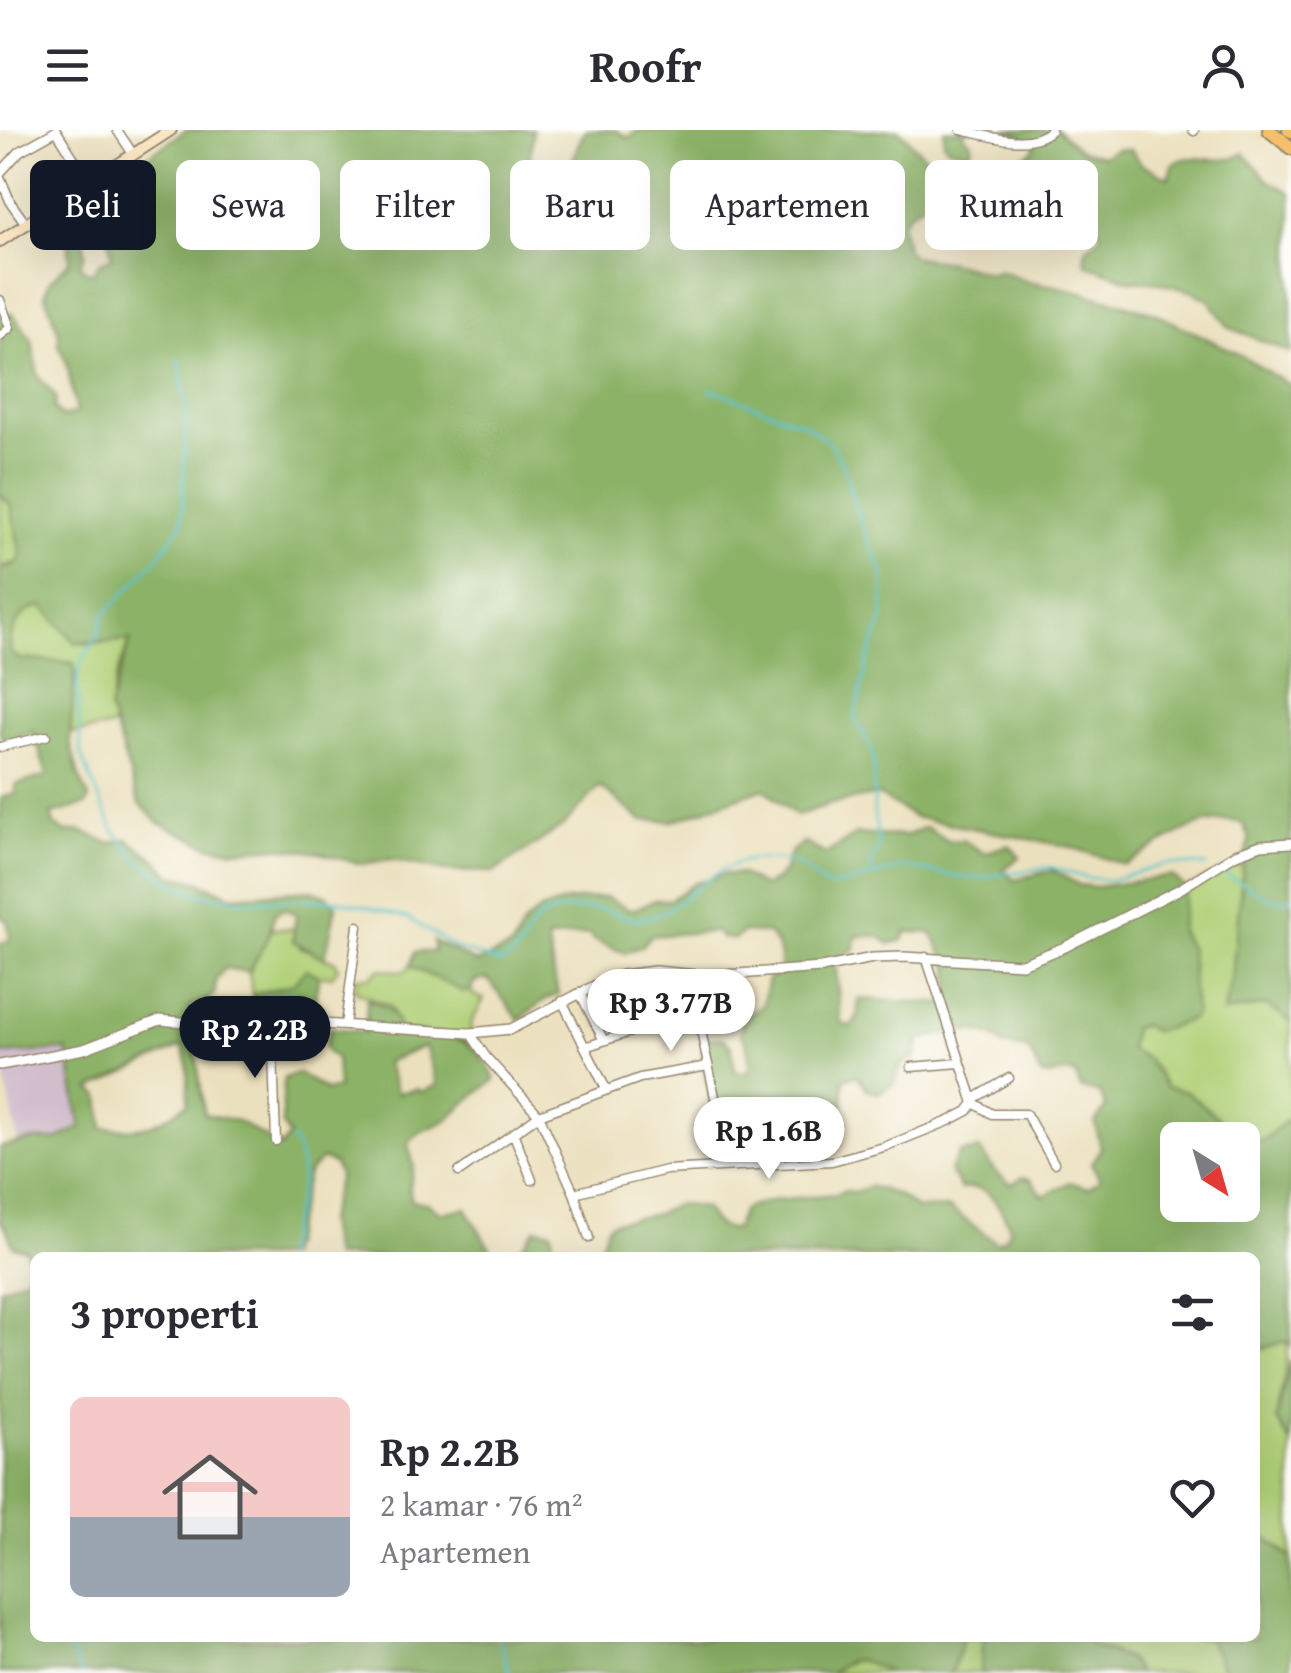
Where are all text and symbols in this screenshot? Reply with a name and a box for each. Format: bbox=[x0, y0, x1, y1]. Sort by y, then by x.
text: Roofr bbox=[589, 33, 702, 98]
icon: menu bbox=[40, 38, 95, 93]
icon: person bbox=[1196, 38, 1251, 93]
chip: Beli bbox=[30, 160, 156, 250]
chip: Sewa bbox=[176, 160, 320, 250]
chip: Filter bbox=[340, 160, 490, 250]
chip: Baru bbox=[510, 160, 650, 250]
chip: Apartemen bbox=[670, 160, 905, 250]
chip: Rumah bbox=[925, 160, 1098, 250]
pin: Rp 3.77B bbox=[568, 969, 774, 1054]
text: Rp 3.77B bbox=[609, 978, 733, 1025]
pin: Rp 2.2B bbox=[163, 996, 347, 1081]
text: Rp 2.2B bbox=[201, 1005, 309, 1052]
pin: Rp 1.6B bbox=[677, 1097, 861, 1182]
text: Rp 1.6B bbox=[715, 1106, 823, 1153]
north arrow bbox=[1160, 1122, 1260, 1222]
map controls bbox=[1160, 1122, 1260, 1222]
text: 3 properti bbox=[70, 1282, 259, 1343]
icon: filters bbox=[1165, 1285, 1220, 1340]
text: Rp 2.2B bbox=[380, 1420, 521, 1481]
icon: home bbox=[150, 1437, 270, 1557]
icon: heart bbox=[1165, 1470, 1220, 1525]
text: 2 kamar · 76 m² bbox=[380, 1481, 582, 1528]
text: Apartemen bbox=[380, 1528, 530, 1575]

